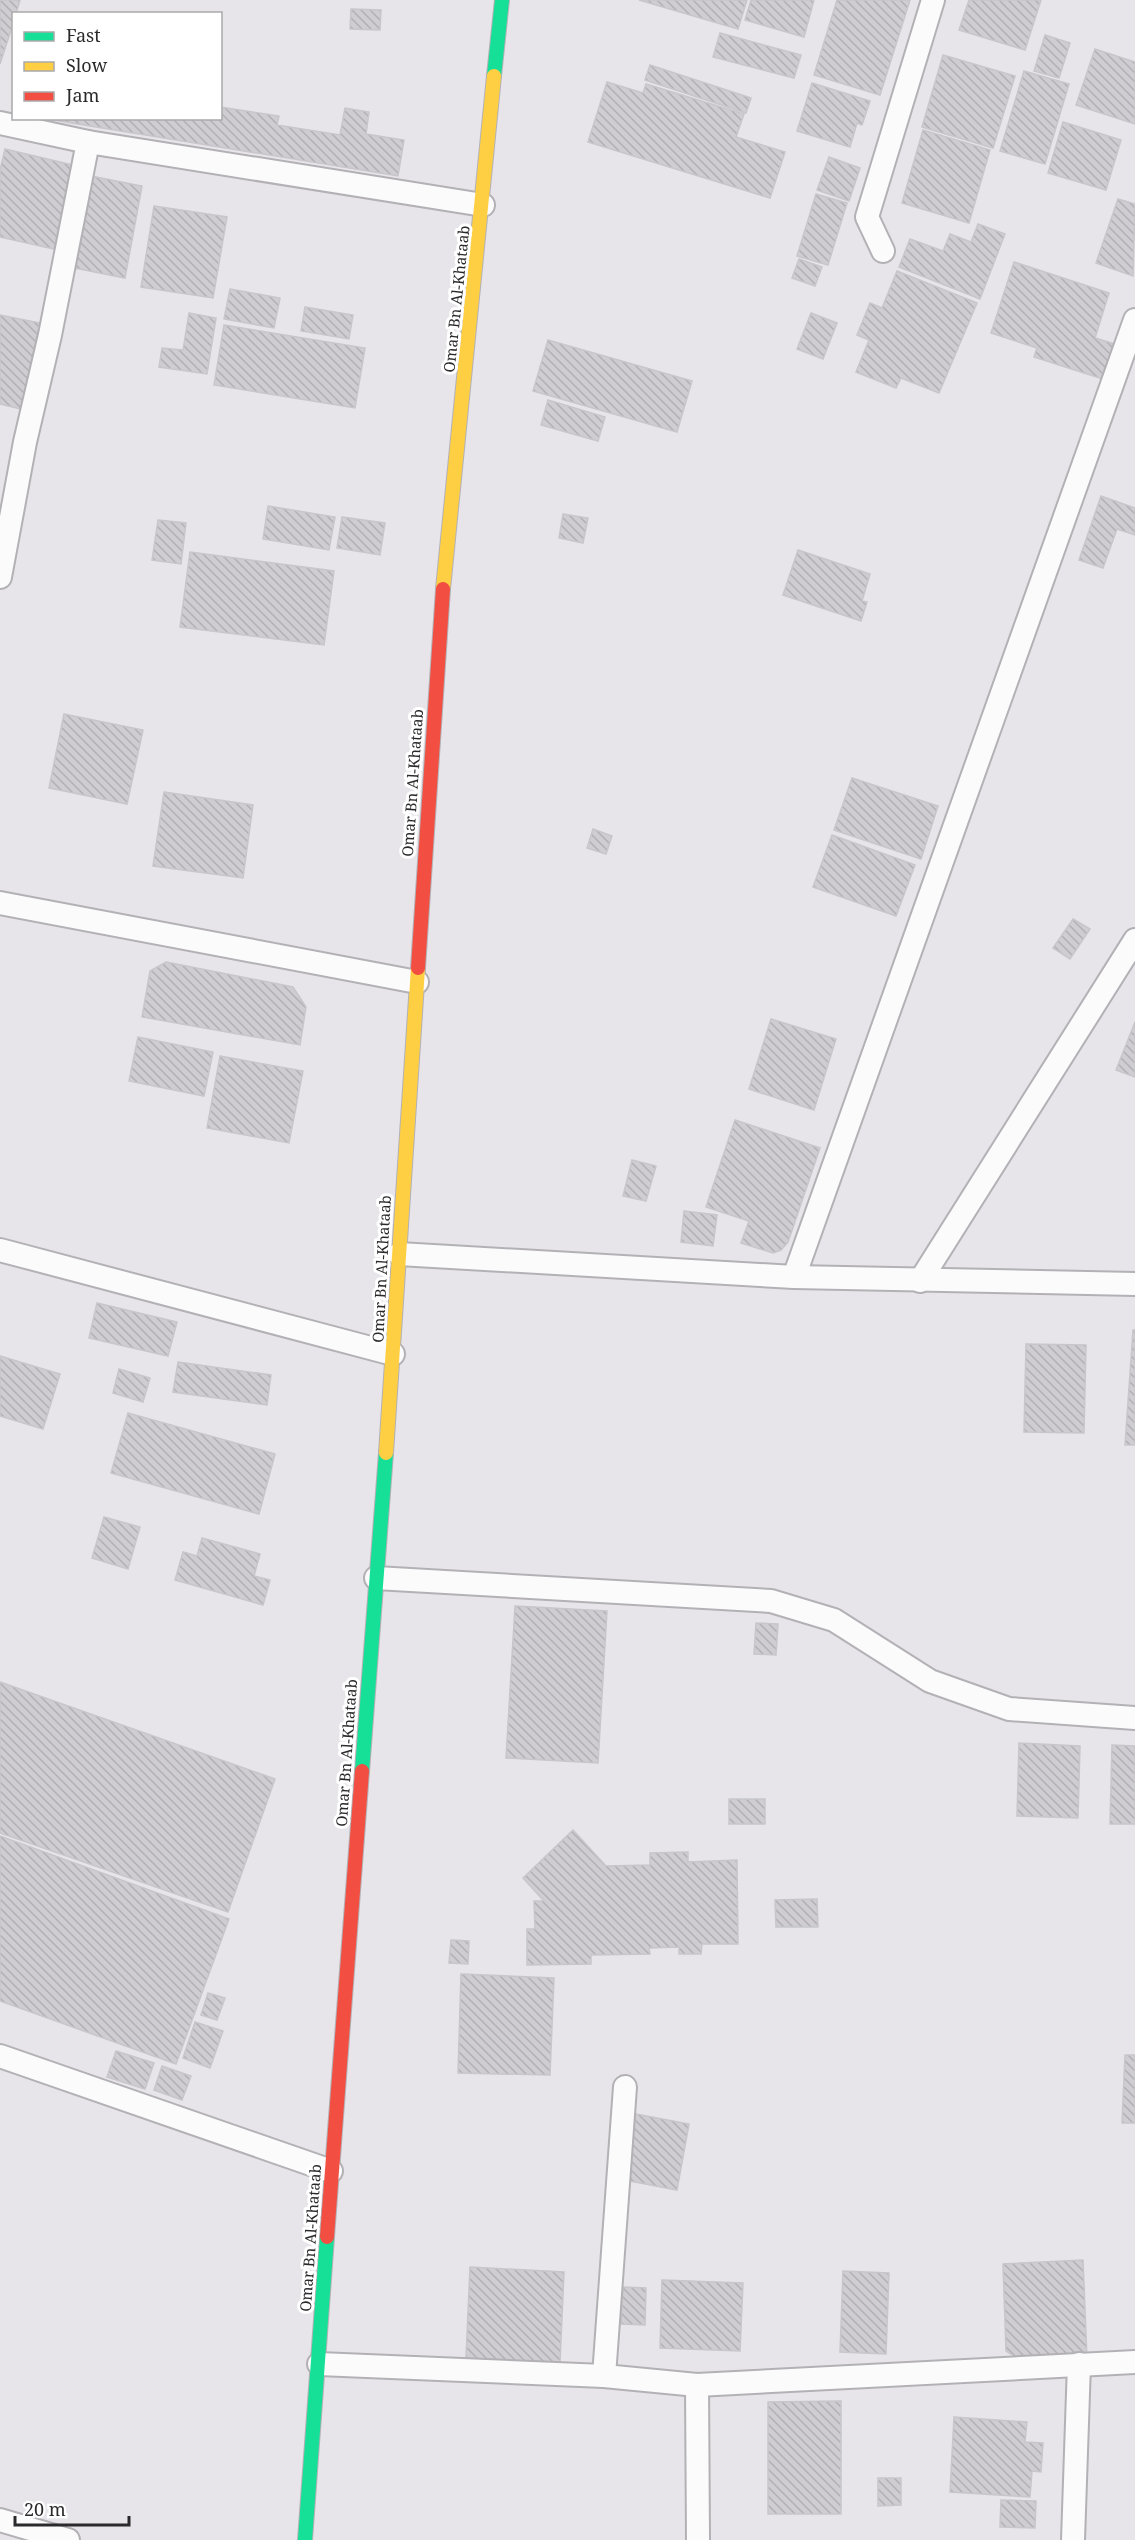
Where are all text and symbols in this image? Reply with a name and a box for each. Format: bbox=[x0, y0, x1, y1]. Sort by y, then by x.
legend bbox=[12, 12, 222, 120]
text: Fast bbox=[66, 23, 101, 47]
text: Slow bbox=[66, 53, 108, 77]
text: Jam bbox=[65, 83, 100, 107]
street label: Omar Bn Al-Khataab bbox=[438, 224, 474, 373]
street label: Omar Bn Al-Khataab bbox=[397, 708, 427, 857]
street label: Omar Bn Al-Khataab bbox=[367, 1195, 395, 1343]
street label: Omar Bn Al-Khataab bbox=[331, 1678, 361, 1827]
street label: Omar Bn Al-Khataab bbox=[295, 2163, 325, 2312]
scale bar bbox=[15, 2489, 129, 2527]
text: 20 m bbox=[24, 2497, 66, 2521]

